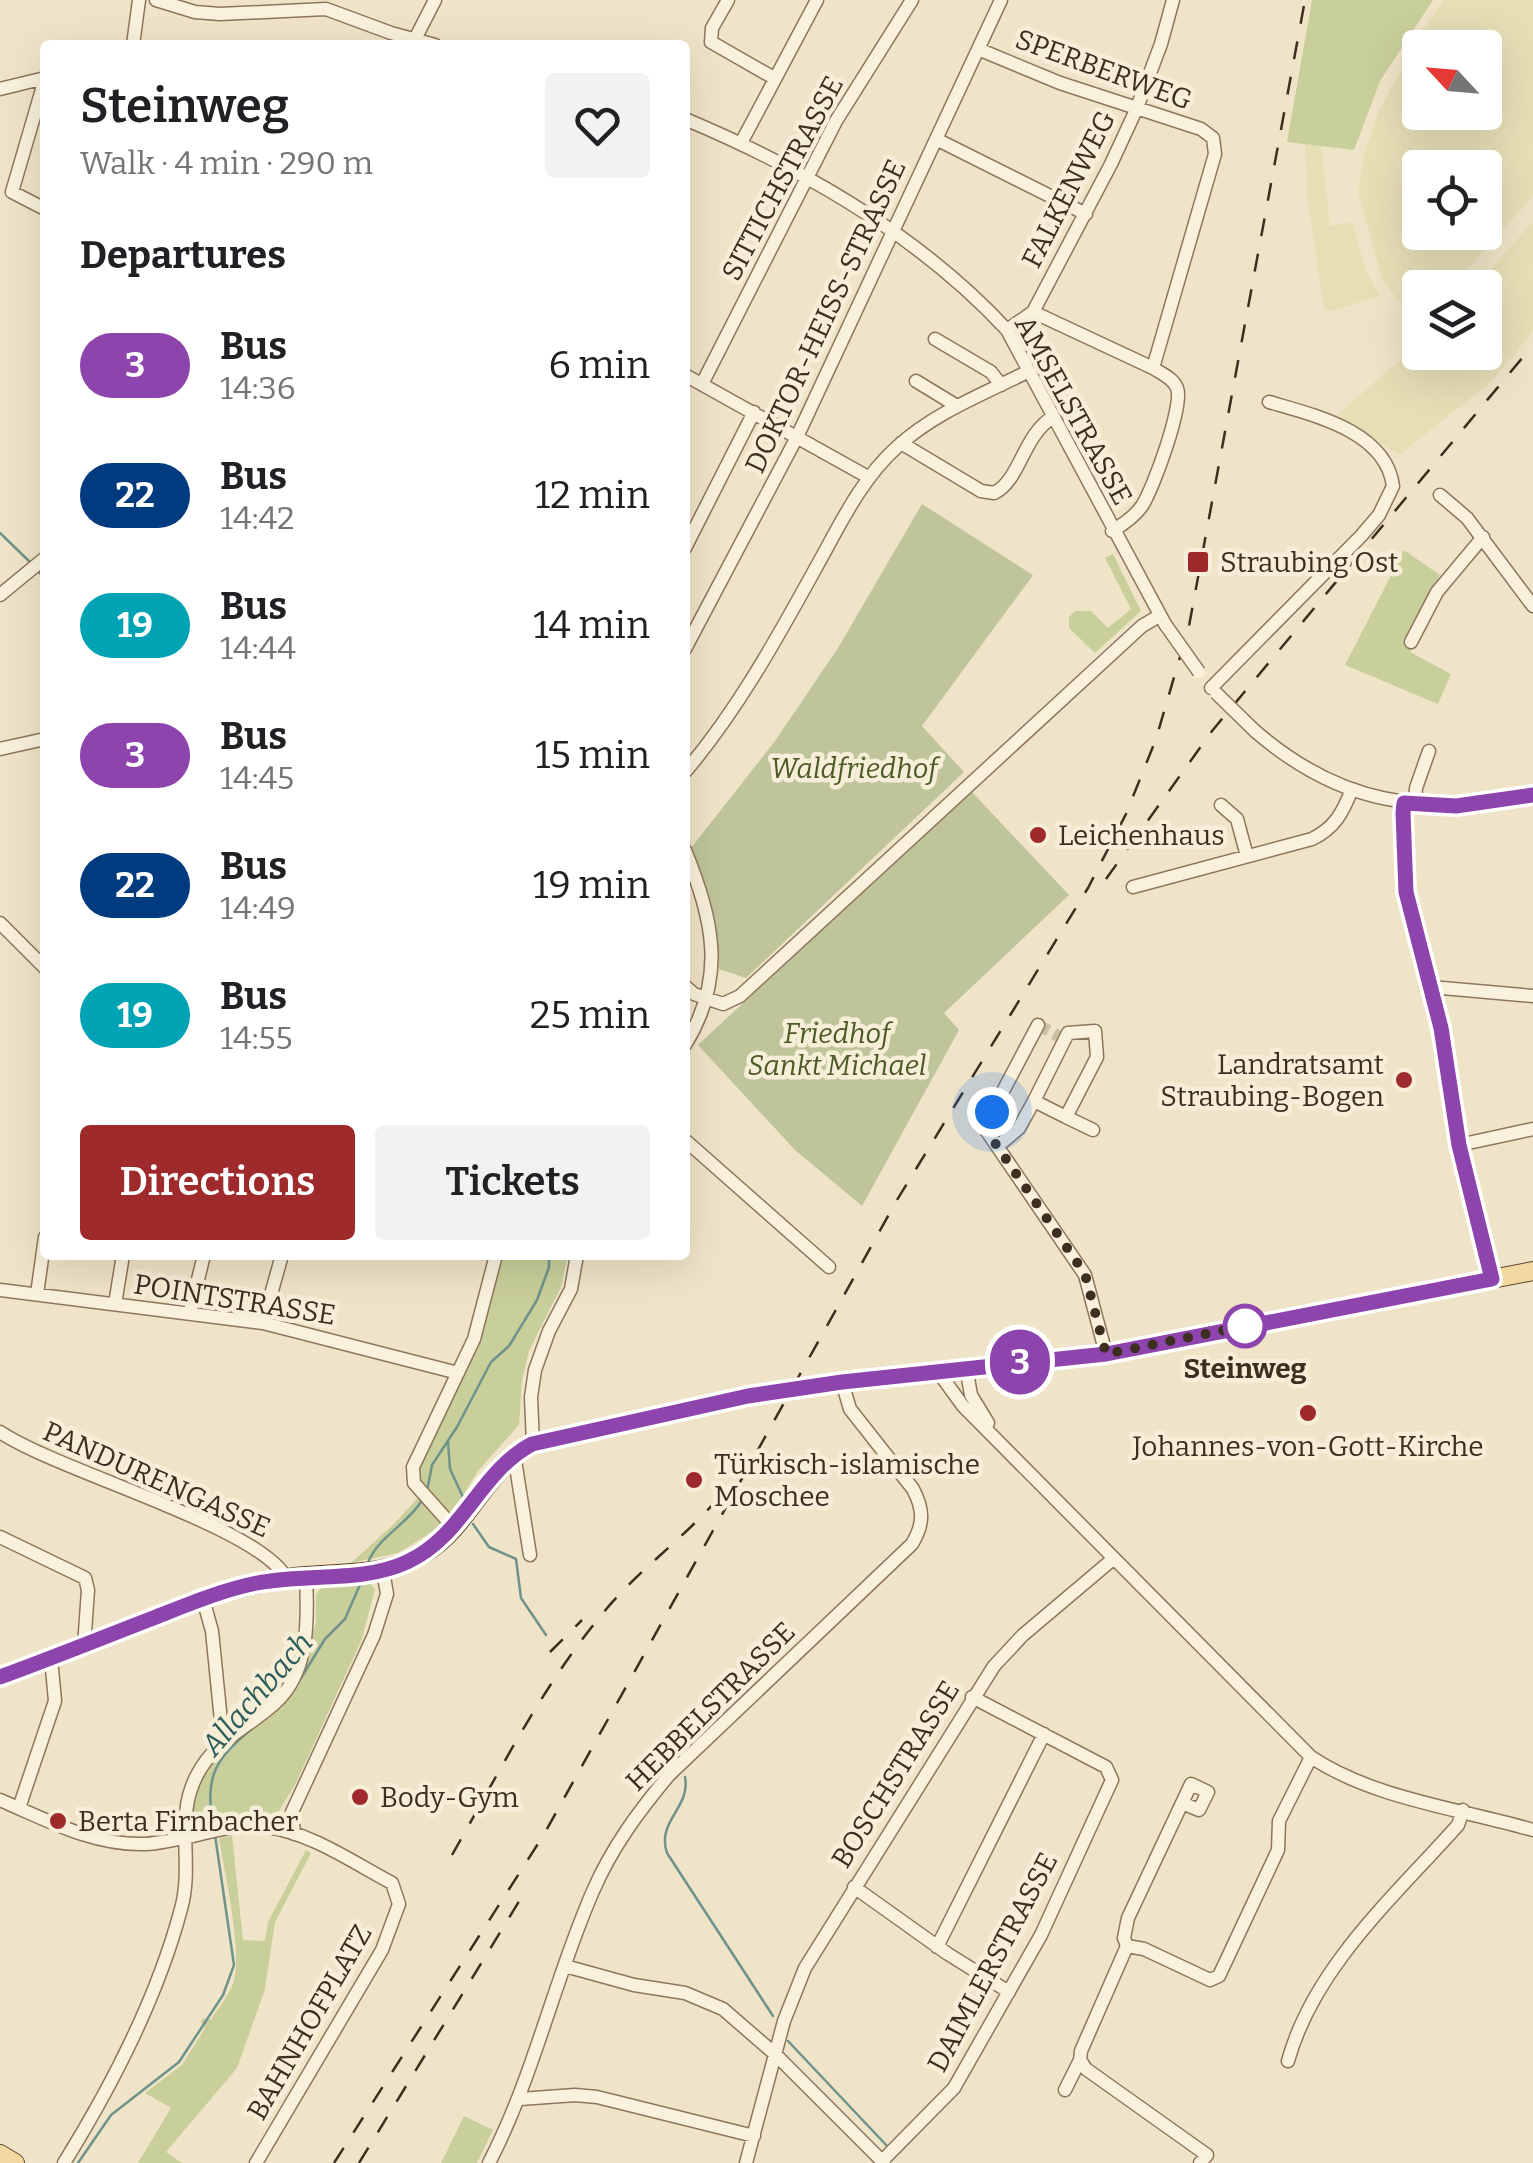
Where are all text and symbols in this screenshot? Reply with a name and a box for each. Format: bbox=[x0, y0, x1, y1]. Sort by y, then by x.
street label: SPERBERWEG bbox=[1011, 22, 1196, 117]
north arrow bbox=[1402, 30, 1502, 130]
map controls bbox=[1402, 30, 1502, 370]
street label: SITTICHSTRASSE bbox=[715, 71, 850, 286]
button: heart bbox=[545, 73, 650, 178]
text: Steinweg bbox=[80, 77, 289, 135]
street label: FALKENWEG bbox=[1015, 105, 1122, 273]
text: Walk · 4 min · 290 m bbox=[80, 144, 373, 182]
button: locate bbox=[1402, 150, 1502, 250]
street label: DOKTOR-HEISS-STRASSE bbox=[738, 154, 913, 478]
text: Departures bbox=[80, 232, 286, 278]
button: layers bbox=[1402, 270, 1502, 370]
street label: AMSELSTRASSE bbox=[1008, 310, 1139, 510]
text: Bus bbox=[220, 323, 287, 369]
text: 6 min bbox=[548, 342, 650, 388]
text: 3 bbox=[125, 344, 145, 386]
text: 14:36 bbox=[220, 369, 295, 407]
text: Bus bbox=[220, 453, 287, 499]
text: 12 min bbox=[535, 472, 650, 518]
text: 22 bbox=[115, 474, 155, 516]
text: 14:42 bbox=[220, 499, 295, 537]
place label: Straubing Ost bbox=[1220, 546, 1398, 579]
marker: Straubing Ost bbox=[1185, 549, 1211, 575]
text: Bus bbox=[220, 583, 287, 629]
text: 14 min bbox=[533, 602, 650, 648]
text: 19 bbox=[117, 604, 153, 646]
text: 14:44 bbox=[220, 629, 296, 667]
text: Bus bbox=[220, 713, 287, 759]
text: 15 min bbox=[535, 732, 650, 778]
text: 3 bbox=[125, 734, 145, 776]
park label: Waldfriedhof bbox=[771, 752, 941, 785]
text: 14:45 bbox=[220, 759, 294, 797]
place label: Leichenhaus bbox=[1058, 819, 1225, 852]
marker: Leichenhaus bbox=[1027, 824, 1049, 846]
text: Bus bbox=[220, 843, 287, 889]
text: 19 min bbox=[533, 862, 650, 908]
text: 22 bbox=[115, 864, 155, 906]
text: 14:49 bbox=[220, 889, 296, 927]
text: Bus bbox=[220, 973, 287, 1019]
text: 25 min bbox=[530, 992, 650, 1038]
text: 19 bbox=[117, 994, 153, 1036]
park label: Friedhof Sankt Michael bbox=[748, 1017, 926, 1082]
text: 14:55 bbox=[220, 1019, 293, 1057]
place label: Landratsamt Straubing-Bogen bbox=[1160, 1048, 1384, 1113]
marker: Landratsamt Straubing-Bogen bbox=[1393, 1069, 1415, 1091]
your location bbox=[967, 1087, 1017, 1137]
button: Directions bbox=[80, 1125, 355, 1240]
button: Tickets bbox=[375, 1125, 650, 1240]
street label: POINTSTRASSE bbox=[132, 1267, 338, 1332]
marker: Steinweg bbox=[1224, 1305, 1266, 1347]
line badge: 3 bbox=[988, 1330, 1052, 1394]
text: 3 bbox=[1010, 1341, 1030, 1383]
place label: Steinweg bbox=[1183, 1352, 1307, 1385]
marker: Johannes-von-Gott-Kirche bbox=[1297, 1402, 1319, 1424]
street label: PANDURENGASSE bbox=[38, 1415, 276, 1544]
place label: Johannes-von-Gott-Kirche bbox=[1131, 1430, 1484, 1463]
place label: Türkisch-islamische Moschee bbox=[714, 1448, 980, 1513]
marker: Türkisch-islamische Moschee bbox=[683, 1469, 705, 1491]
street label: HEBBELSTRASSE bbox=[619, 1615, 802, 1798]
water label: Allachbach bbox=[192, 1625, 320, 1764]
street label: BOSCHSTRASSE bbox=[825, 1675, 966, 1874]
place label: Body-Gym bbox=[380, 1781, 519, 1814]
marker: Body-Gym bbox=[349, 1786, 371, 1808]
place label: Berta Firnbacher bbox=[78, 1805, 298, 1838]
marker: Berta Firnbacher bbox=[47, 1810, 69, 1832]
street label: DAIMLERSTRASSE bbox=[921, 1847, 1064, 2078]
street label: BAHNHOFPLATZ bbox=[240, 1919, 379, 2126]

